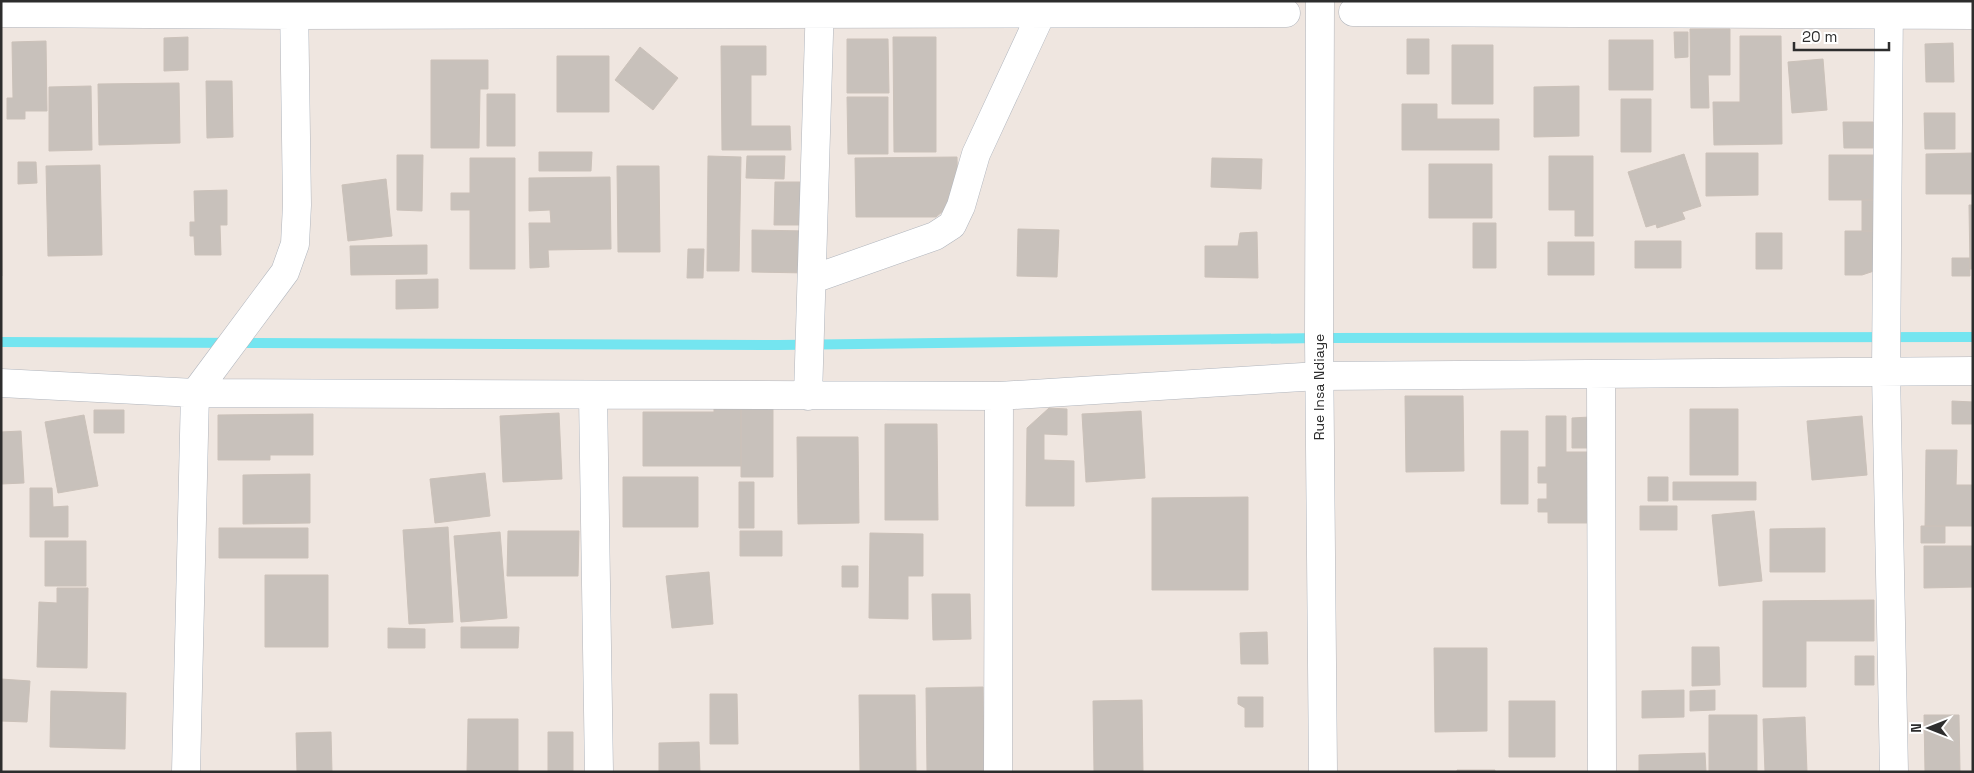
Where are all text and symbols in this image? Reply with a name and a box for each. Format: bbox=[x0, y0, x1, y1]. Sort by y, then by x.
scale bar bbox=[1794, 20, 1889, 52]
text: 20 m bbox=[1802, 27, 1837, 46]
street label: Rue Insa Ndiaye bbox=[1310, 334, 1328, 440]
north arrow bbox=[1904, 703, 1954, 753]
text: N bbox=[1907, 723, 1925, 733]

